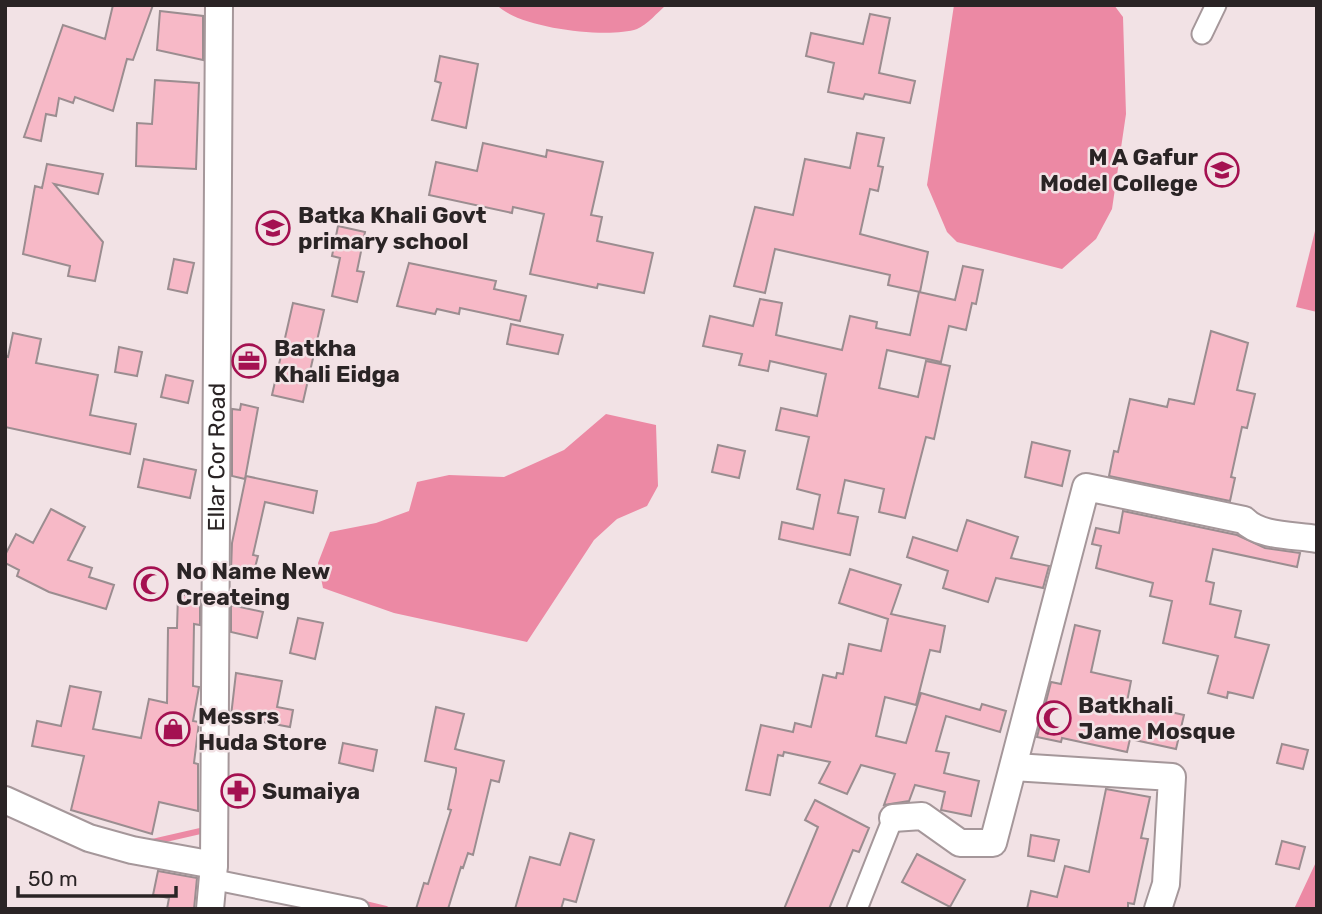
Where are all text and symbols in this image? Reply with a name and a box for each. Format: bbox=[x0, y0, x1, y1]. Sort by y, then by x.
place label: M A Gafur Model College bbox=[1040, 143, 1199, 197]
school or university icon: M A Gafur Model College bbox=[1203, 151, 1241, 189]
place label: Batka Khali Govt primary school bbox=[298, 201, 487, 255]
school or university icon: Batka Khali Govt primary school bbox=[254, 209, 292, 247]
place label: Batkha Khali Eidga bbox=[274, 334, 400, 388]
office icon: Batkha Khali Eidga bbox=[230, 342, 268, 380]
street label: Ellar Cor Road bbox=[202, 383, 231, 532]
place label: No Name New Createing bbox=[176, 557, 330, 611]
mosque icon: No Name New Createing bbox=[132, 565, 170, 603]
place label: Batkhali Jame Mosque bbox=[1078, 691, 1235, 745]
mosque icon: Batkhali Jame Mosque bbox=[1035, 699, 1073, 737]
place label: Messrs Huda Store bbox=[198, 702, 327, 756]
shop icon: Messrs Huda Store bbox=[154, 710, 192, 748]
pharmacy icon: Sumaiya bbox=[219, 772, 257, 810]
place label: Sumaiya bbox=[262, 777, 360, 805]
scale bar bbox=[18, 855, 175, 899]
text: 50 m bbox=[28, 866, 78, 891]

